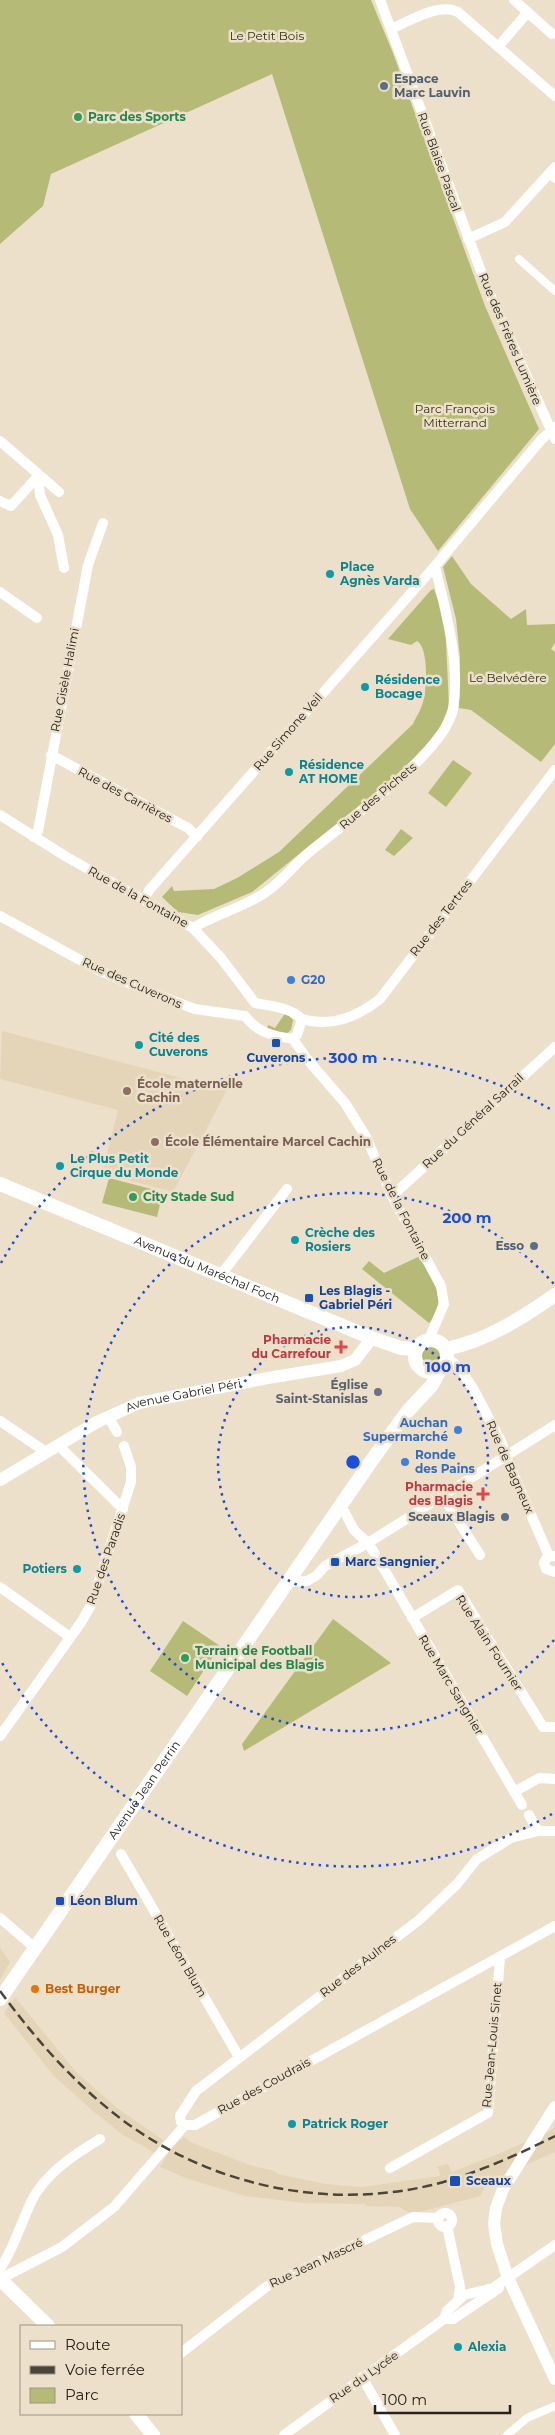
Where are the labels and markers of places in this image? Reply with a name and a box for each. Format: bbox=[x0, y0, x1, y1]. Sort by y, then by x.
place label: Espace Marc Lauvin bbox=[394, 71, 470, 100]
marker: Espace Marc Lauvin bbox=[378, 80, 390, 92]
place label: Parc des Sports bbox=[88, 109, 187, 124]
marker: Parc des Sports bbox=[72, 111, 84, 123]
place label: Place Agnès Varda bbox=[339, 559, 420, 588]
marker: Place Agnès Varda bbox=[324, 568, 336, 580]
place label: Résidence Bocage bbox=[375, 672, 441, 701]
marker: Résidence Bocage bbox=[359, 681, 371, 693]
place label: Résidence AT HOME bbox=[298, 757, 365, 786]
marker: Résidence AT HOME bbox=[283, 766, 295, 778]
place label: G20 bbox=[301, 972, 325, 987]
marker: G20 bbox=[285, 974, 297, 986]
place label: Cité des Cuverons bbox=[149, 1030, 209, 1059]
marker: Cuverons bbox=[270, 1037, 282, 1049]
marker: Cité des Cuverons bbox=[133, 1039, 145, 1051]
place label: Cuverons bbox=[247, 1050, 306, 1065]
place label: École maternelle Cachin bbox=[137, 1076, 243, 1105]
marker: École maternelle Cachin bbox=[121, 1085, 133, 1097]
place label: École Élémentaire Marcel Cachin bbox=[165, 1134, 371, 1149]
marker: École Élémentaire Marcel Cachin bbox=[149, 1136, 161, 1148]
place label: Le Plus Petit Cirque du Monde bbox=[70, 1151, 179, 1180]
marker: Le Plus Petit Cirque du Monde bbox=[54, 1160, 66, 1172]
place label: City Stade Sud bbox=[143, 1189, 234, 1204]
marker: City Stade Sud bbox=[127, 1191, 139, 1203]
place label: Crèche des Rosiers bbox=[305, 1225, 376, 1254]
marker: Crèche des Rosiers bbox=[289, 1234, 301, 1246]
place label: Esso bbox=[495, 1238, 524, 1253]
marker: Esso bbox=[528, 1240, 540, 1252]
place label: Les Blagis - Gabriel Péri bbox=[319, 1283, 392, 1312]
marker: Les Blagis - Gabriel Péri bbox=[303, 1292, 315, 1304]
place label: Pharmacie du Carrefour bbox=[251, 1332, 331, 1361]
marker: Pharmacie du Carrefour bbox=[335, 1341, 347, 1353]
place label: Église Saint-Stanislas bbox=[276, 1377, 369, 1406]
marker: Église Saint-Stanislas bbox=[372, 1386, 384, 1398]
place label: Auchan Supermarché bbox=[363, 1415, 448, 1444]
marker: Auchan Supermarché bbox=[452, 1424, 464, 1436]
place label: Ronde des Pains bbox=[415, 1447, 476, 1476]
centre of rings bbox=[344, 1453, 362, 1471]
marker: Ronde des Pains bbox=[399, 1456, 411, 1468]
place label: Pharmacie des Blagis bbox=[405, 1479, 474, 1508]
marker: Pharmacie des Blagis bbox=[477, 1488, 489, 1500]
place label: Sceaux Blagis bbox=[408, 1509, 496, 1524]
marker: Sceaux Blagis bbox=[499, 1511, 511, 1523]
place label: Marc Sangnier bbox=[345, 1554, 436, 1569]
marker: Marc Sangnier bbox=[329, 1556, 341, 1568]
place label: Potiers bbox=[23, 1561, 68, 1576]
marker: Potiers bbox=[71, 1563, 83, 1575]
place label: Terrain de Football Municipal des Blagis bbox=[195, 1643, 325, 1672]
marker: Terrain de Football Municipal des Blagis bbox=[179, 1652, 191, 1664]
place label: Léon Blum bbox=[70, 1893, 138, 1908]
marker: Léon Blum bbox=[54, 1895, 66, 1907]
place label: Best Burger bbox=[45, 1981, 120, 1996]
marker: Best Burger bbox=[29, 1983, 41, 1995]
place label: Patrick Roger bbox=[302, 2116, 388, 2131]
marker: Patrick Roger bbox=[286, 2118, 298, 2130]
place label: Sceaux bbox=[466, 2173, 512, 2188]
marker: Sceaux bbox=[448, 2174, 462, 2188]
place label: Alexia bbox=[467, 2339, 506, 2354]
marker: Alexia bbox=[452, 2341, 464, 2353]

